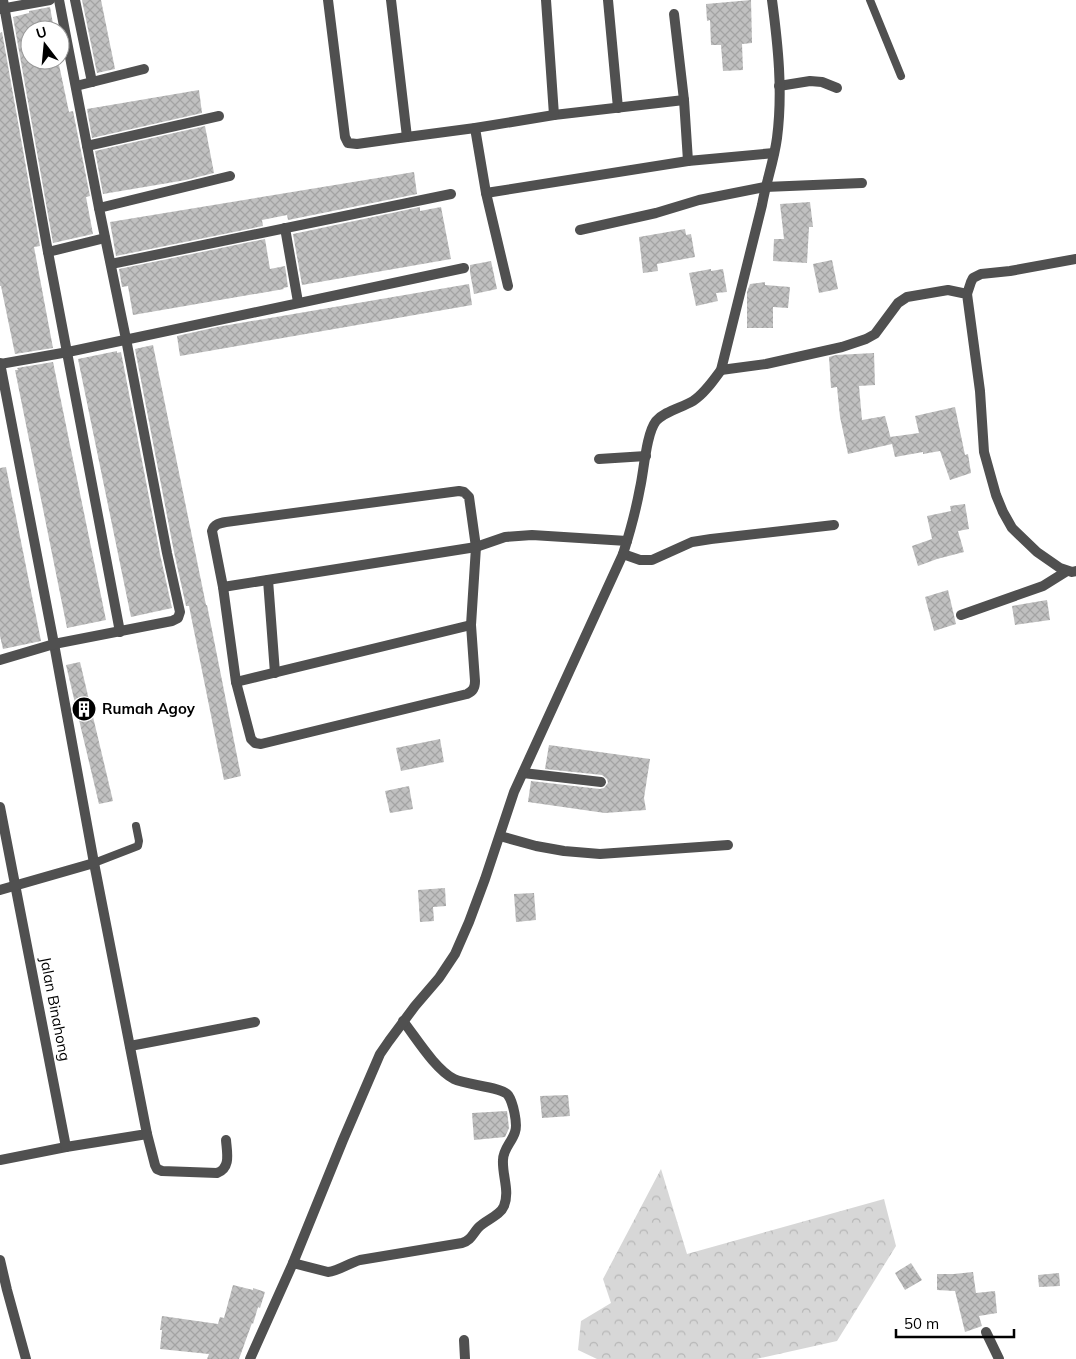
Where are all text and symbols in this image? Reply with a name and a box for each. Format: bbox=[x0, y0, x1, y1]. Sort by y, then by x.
north arrow bbox=[20, 20, 70, 70]
text: U bbox=[34, 22, 49, 43]
building icon: Rumah Agoy bbox=[71, 696, 97, 722]
place label: Rumah Agoy bbox=[102, 699, 196, 718]
street label: Jalan Binahong bbox=[36, 955, 75, 1063]
scale bar bbox=[896, 1306, 1014, 1338]
text: 50 m bbox=[904, 1314, 939, 1333]

